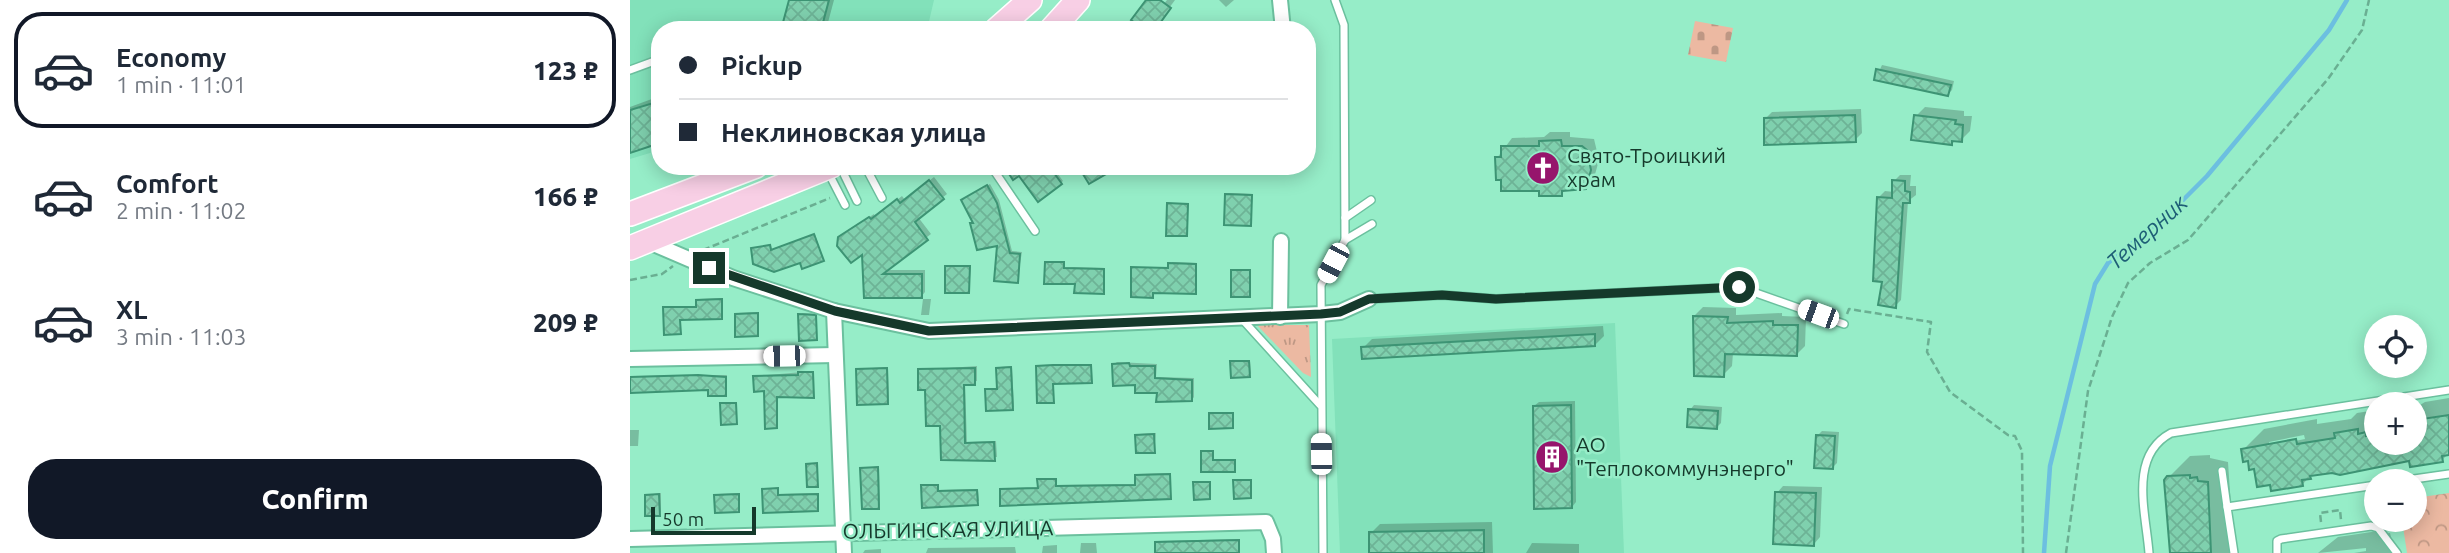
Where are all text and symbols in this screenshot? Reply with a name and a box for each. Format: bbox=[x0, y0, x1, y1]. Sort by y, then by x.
icon: car bbox=[32, 39, 95, 102]
text: Economy bbox=[116, 43, 226, 72]
text: Pickup bbox=[721, 51, 803, 80]
text: 123 ₽ bbox=[533, 56, 598, 85]
text: 1 min · 11:01 bbox=[116, 72, 247, 97]
text: Неклиновская улица bbox=[721, 118, 986, 147]
place label: Свято-Троицкий храм bbox=[1567, 143, 1726, 191]
church icon: Свято-Троицкий храм bbox=[1524, 149, 1562, 187]
icon: car bbox=[32, 165, 95, 228]
text: Comfort bbox=[116, 169, 219, 198]
text: 166 ₽ bbox=[533, 182, 598, 211]
water label: Темерник bbox=[2102, 189, 2192, 274]
text: 2 min · 11:02 bbox=[116, 198, 247, 223]
car bbox=[1314, 240, 1353, 286]
route end bbox=[693, 252, 725, 284]
route start bbox=[1723, 271, 1755, 303]
icon: car bbox=[32, 291, 95, 354]
text: XL bbox=[116, 295, 147, 324]
car bbox=[1795, 297, 1842, 331]
text: 209 ₽ bbox=[533, 308, 598, 337]
map controls bbox=[2364, 315, 2427, 532]
button: locate bbox=[2364, 315, 2427, 378]
text: 3 min · 11:03 bbox=[116, 324, 247, 349]
car bbox=[763, 345, 806, 367]
button: + bbox=[2364, 392, 2427, 455]
place label: АО "Теплокоммунэнерго" bbox=[1576, 432, 1794, 480]
car bbox=[1311, 433, 1332, 475]
building icon: АО "Теплокоммунэнерго" bbox=[1533, 438, 1571, 476]
button: Confirm bbox=[28, 459, 602, 539]
button: − bbox=[2364, 469, 2427, 532]
scale bar bbox=[651, 504, 756, 536]
text: 50 m bbox=[662, 508, 704, 530]
street label: ОЛЬГИНСКАЯ УЛИЦА bbox=[842, 515, 1054, 543]

